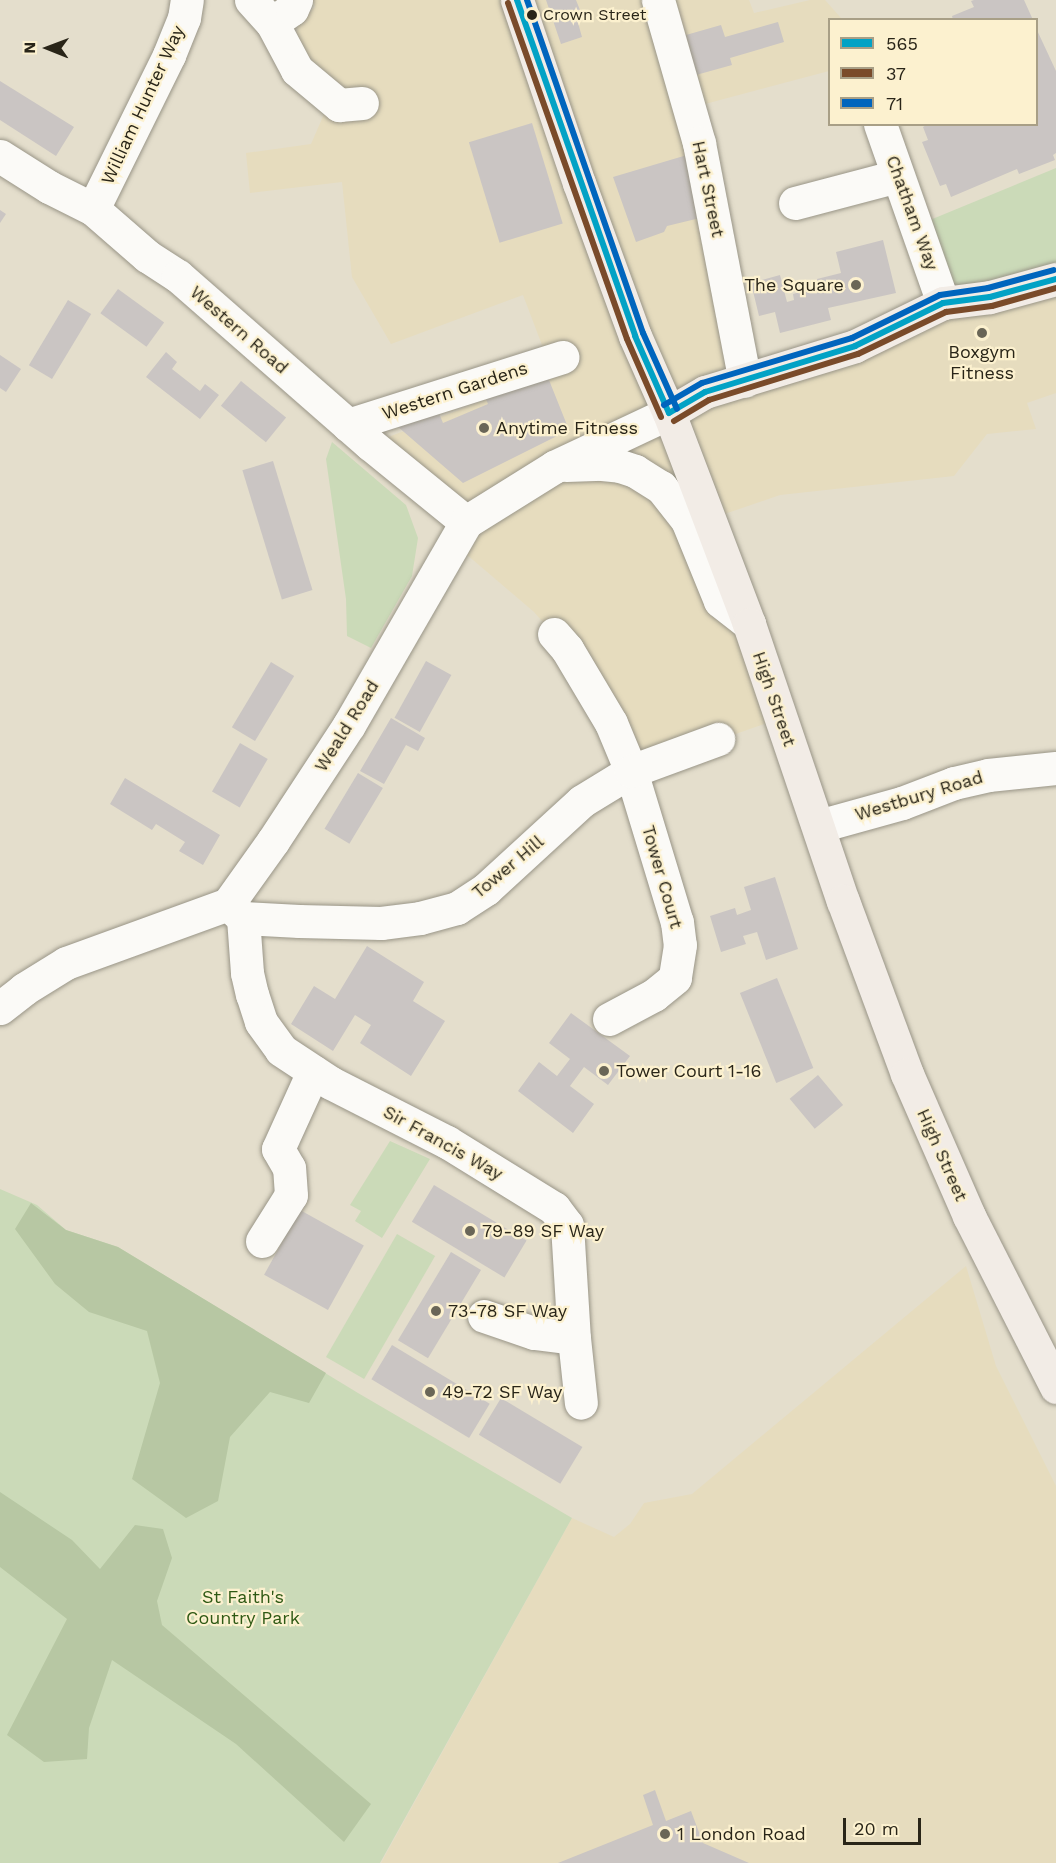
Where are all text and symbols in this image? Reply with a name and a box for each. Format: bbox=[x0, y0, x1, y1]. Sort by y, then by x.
place label: Crown Street bbox=[543, 5, 646, 25]
marker: Crown Street bbox=[526, 9, 538, 21]
north arrow bbox=[18, 18, 78, 78]
legend bbox=[828, 18, 1038, 126]
street label: William Hunter Way bbox=[97, 22, 189, 188]
text: 565 bbox=[886, 33, 918, 54]
text: N bbox=[20, 42, 39, 54]
text: 37 bbox=[886, 63, 906, 84]
text: 71 bbox=[886, 93, 903, 114]
street label: Hart Street bbox=[687, 139, 729, 239]
street label: Chatham Way bbox=[881, 152, 943, 274]
place label: The Square bbox=[744, 274, 844, 296]
marker: The Square bbox=[849, 278, 863, 292]
street label: Western Road bbox=[185, 281, 293, 379]
marker: Boxgym Fitness bbox=[975, 326, 989, 340]
place label: Boxgym Fitness bbox=[948, 342, 1016, 385]
street label: Western Gardens bbox=[380, 357, 530, 425]
place label: Anytime Fitness bbox=[496, 417, 638, 439]
marker: Anytime Fitness bbox=[477, 421, 491, 435]
street label: High Street bbox=[748, 649, 800, 749]
street label: Weald Road bbox=[310, 676, 384, 776]
street label: Westbury Road bbox=[852, 766, 986, 826]
street label: Tower Court bbox=[637, 823, 687, 931]
street label: Tower Hill bbox=[468, 831, 548, 903]
place label: Tower Court 1-16 bbox=[616, 1060, 762, 1082]
marker: Tower Court 1-16 bbox=[597, 1064, 611, 1078]
street label: Sir Francis Way bbox=[379, 1101, 507, 1185]
street label: High Street bbox=[912, 1105, 972, 1205]
place label: 79-89 SF Way bbox=[482, 1220, 605, 1242]
marker: 79-89 SF Way bbox=[463, 1224, 477, 1238]
place label: 73-78 SF Way bbox=[448, 1300, 568, 1322]
marker: 73-78 SF Way bbox=[429, 1304, 443, 1318]
place label: 49-72 SF Way bbox=[442, 1381, 563, 1403]
marker: 49-72 SF Way bbox=[423, 1385, 437, 1399]
park label: St Faith's Country Park bbox=[186, 1587, 300, 1630]
scale bar bbox=[846, 1806, 924, 1844]
text: 20 m bbox=[854, 1818, 899, 1839]
place label: 1 London Road bbox=[677, 1823, 806, 1845]
marker: 1 London Road bbox=[658, 1827, 672, 1841]

